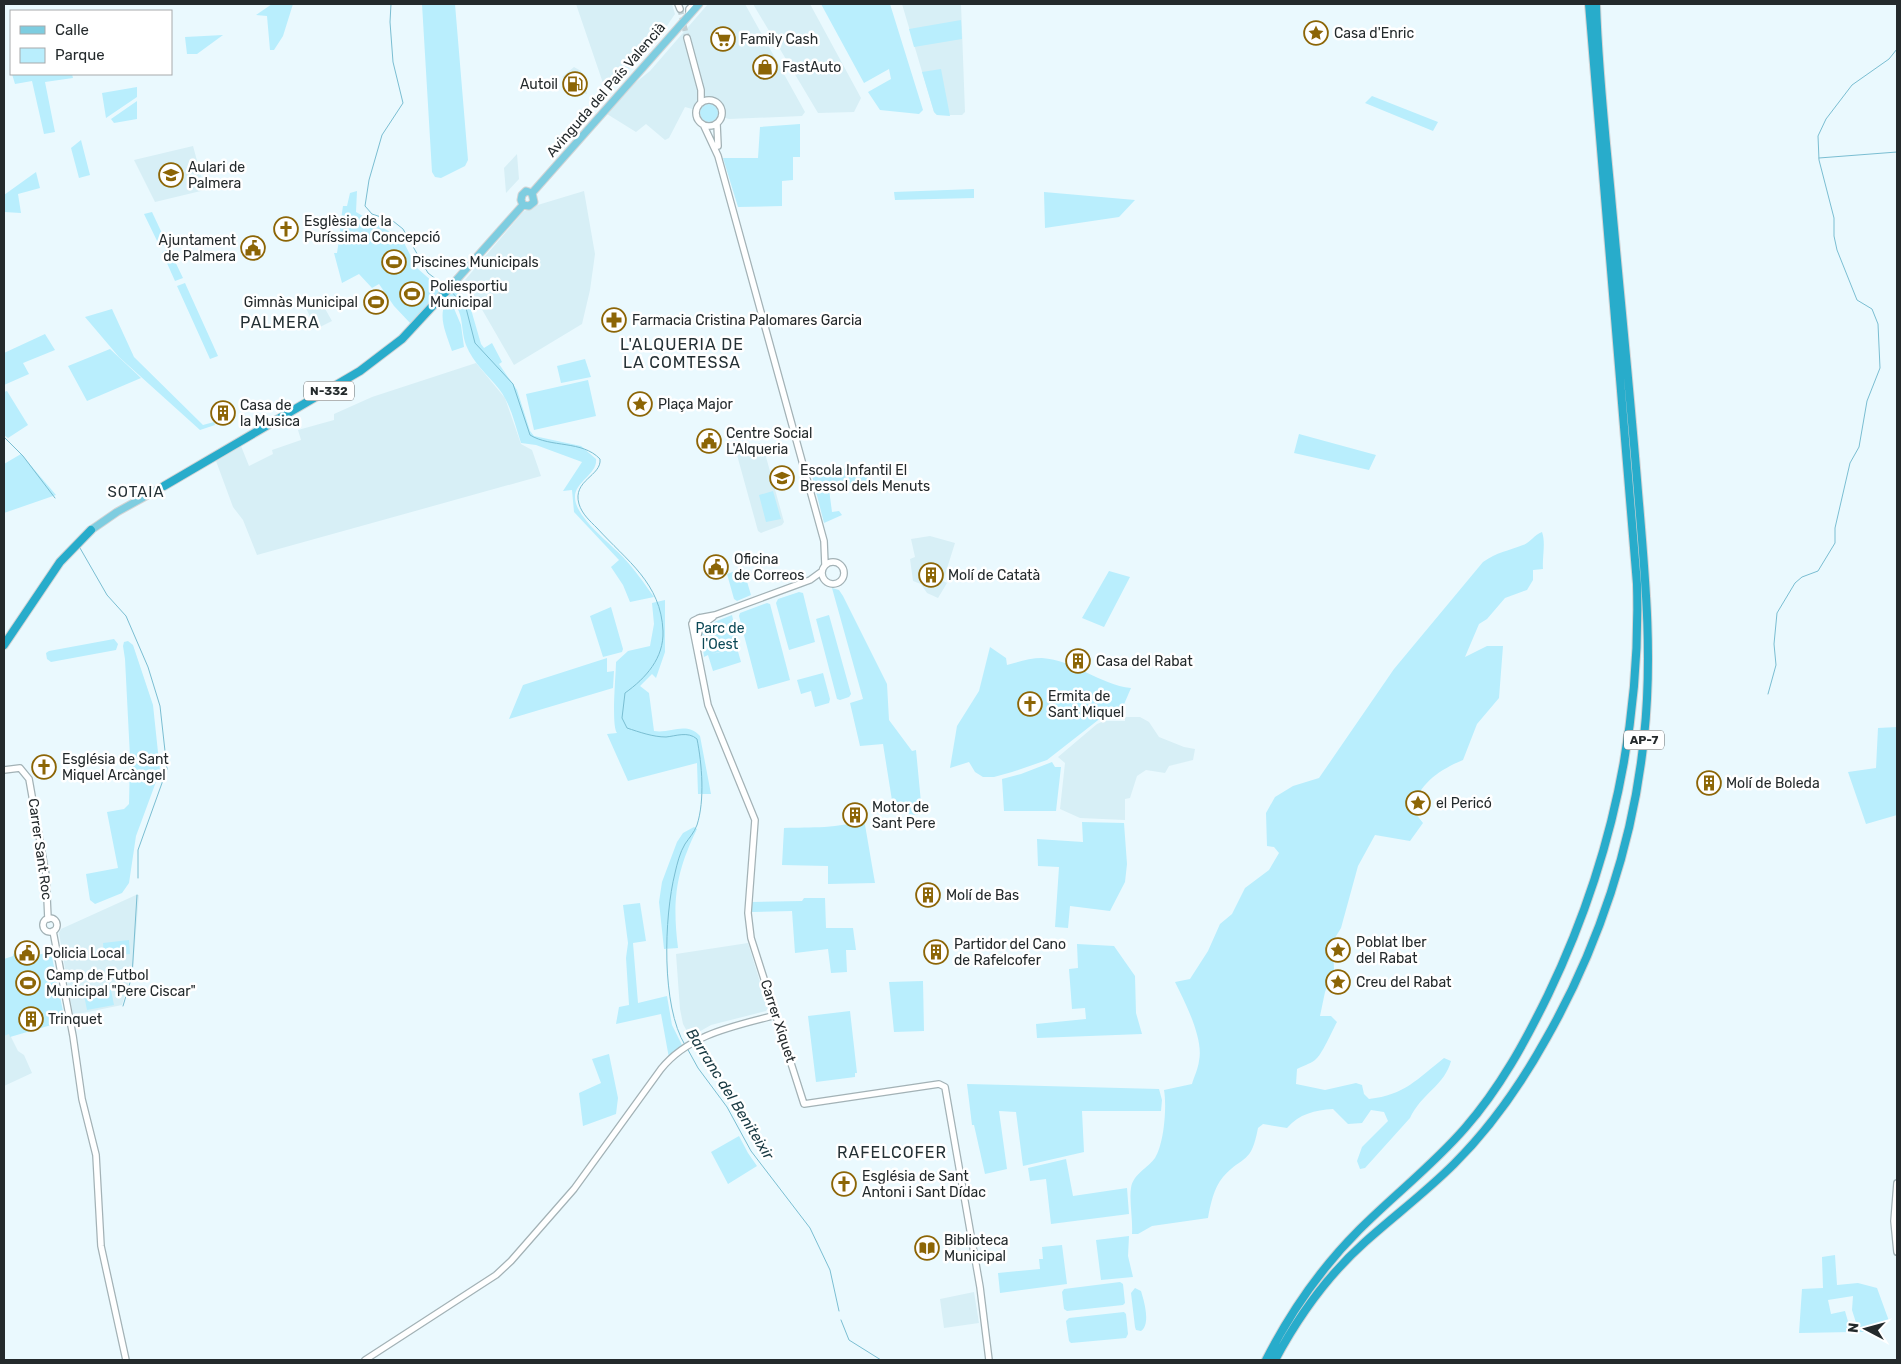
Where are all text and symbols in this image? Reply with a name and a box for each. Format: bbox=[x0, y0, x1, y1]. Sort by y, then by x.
legend bbox=[10, 10, 172, 75]
street label: Avinguda del País Valencià bbox=[543, 19, 669, 161]
place icon: Casa d'Enric bbox=[1303, 20, 1329, 46]
text: Calle bbox=[55, 21, 89, 39]
place label: Casa d'Enric bbox=[1334, 25, 1414, 42]
supermarket icon: Family Cash bbox=[710, 26, 736, 52]
place label: Family Cash bbox=[740, 31, 818, 48]
text: Parque bbox=[55, 46, 105, 64]
shop icon: FastAuto bbox=[752, 54, 778, 80]
place label: FastAuto bbox=[782, 59, 841, 76]
fuel station icon: Autoil bbox=[562, 71, 588, 97]
place label: Autoil bbox=[520, 76, 558, 93]
place label: Aulari de Palmera bbox=[188, 159, 245, 192]
school or university icon: Aulari de Palmera bbox=[158, 162, 184, 188]
place label: Esglèsia de la Puríssima Concepció bbox=[304, 213, 440, 246]
church icon: Esglèsia de la Puríssima Concepció bbox=[273, 216, 299, 242]
place label: Ajuntament de Palmera bbox=[159, 232, 237, 265]
public building icon: Ajuntament de Palmera bbox=[240, 235, 266, 261]
sports icon: Piscines Municipals bbox=[381, 249, 407, 275]
place label: Piscines Municipals bbox=[412, 254, 539, 271]
place label: Poliesportiu Municipal bbox=[430, 278, 508, 311]
sports icon: Poliesportiu Municipal bbox=[399, 281, 425, 307]
sports icon: Gimnàs Municipal bbox=[363, 289, 389, 315]
place label: Gimnàs Municipal bbox=[244, 294, 358, 311]
pharmacy icon: Farmacia Cristina Palomares Garcia bbox=[601, 307, 627, 333]
place label: Farmacia Cristina Palomares Garcia bbox=[632, 312, 862, 329]
district label: PALMERA bbox=[240, 313, 320, 332]
district label: L'ALQUERIA DE LA COMTESSA bbox=[620, 335, 744, 372]
road number: N-332 bbox=[304, 382, 354, 401]
place icon: Plaça Major bbox=[627, 391, 653, 417]
place label: Plaça Major bbox=[658, 396, 734, 413]
place label: Casa de la Musica bbox=[240, 397, 300, 430]
building icon: Casa de la Musica bbox=[210, 400, 236, 426]
place label: Centre Social L'Alqueria bbox=[726, 425, 812, 458]
public building icon: Centre Social L'Alqueria bbox=[696, 428, 722, 454]
place label: Escola Infantil El Bressol dels Menuts bbox=[800, 462, 930, 495]
school or university icon: Escola Infantil El Bressol dels Menuts bbox=[769, 465, 795, 491]
district label: SOTAIA bbox=[107, 483, 165, 501]
place label: Oficina de Correos bbox=[734, 551, 804, 584]
public building icon: Oficina de Correos bbox=[703, 554, 729, 580]
building icon: Molí de Catatà bbox=[918, 562, 944, 588]
place label: Molí de Catatà bbox=[948, 567, 1040, 584]
park label: Parc de l'Oest bbox=[695, 620, 745, 653]
building icon: Casa del Rabat bbox=[1065, 648, 1091, 674]
place label: Casa del Rabat bbox=[1096, 653, 1193, 670]
place label: Ermita de Sant Miquel bbox=[1048, 688, 1124, 721]
church icon: Ermita de Sant Miquel bbox=[1017, 691, 1043, 717]
road number: AP-7 bbox=[1624, 730, 1664, 750]
place label: Església de Sant Miquel Arcàngel bbox=[62, 751, 169, 784]
church icon: Església de Sant Miquel Arcàngel bbox=[31, 754, 57, 780]
building icon: Molí de Boleda bbox=[1696, 770, 1722, 796]
place label: Molí de Boleda bbox=[1726, 775, 1820, 792]
place icon: el Pericó bbox=[1405, 790, 1431, 816]
place label: el Pericó bbox=[1436, 795, 1492, 812]
street label: Carrer Sant Roc bbox=[24, 797, 56, 901]
place label: Motor de Sant Pere bbox=[872, 799, 936, 832]
building icon: Motor de Sant Pere bbox=[842, 802, 868, 828]
building icon: Molí de Bas bbox=[915, 882, 941, 908]
place label: Molí de Bas bbox=[946, 887, 1019, 904]
place label: Poblat Iber del Rabat bbox=[1356, 934, 1427, 967]
place label: Partidor del Cano de Rafelcofer bbox=[954, 936, 1066, 969]
place icon: Poblat Iber del Rabat bbox=[1325, 937, 1351, 963]
building icon: Partidor del Cano de Rafelcofer bbox=[923, 939, 949, 965]
public building icon: Policia Local bbox=[14, 940, 40, 966]
place label: Policia Local bbox=[44, 945, 125, 962]
place label: Camp de Futbol Municipal "Pere Ciscar" bbox=[46, 967, 196, 1000]
place icon: Creu del Rabat bbox=[1325, 969, 1351, 995]
sports icon: Camp de Futbol Municipal "Pere Ciscar" bbox=[15, 970, 41, 996]
place label: Creu del Rabat bbox=[1356, 974, 1452, 991]
street label: Carrer Xiquet bbox=[757, 977, 800, 1065]
building icon: Trinquet bbox=[18, 1006, 44, 1032]
place label: Trinquet bbox=[48, 1011, 103, 1028]
water label: Barranc del Beniteixir bbox=[682, 1025, 778, 1164]
district label: RAFELCOFER bbox=[837, 1143, 947, 1162]
place label: Església de Sant Antoni i Sant Dídac bbox=[862, 1168, 986, 1201]
church icon: Església de Sant Antoni i Sant Dídac bbox=[831, 1171, 857, 1197]
place label: Biblioteca Municipal bbox=[944, 1232, 1009, 1265]
library icon: Biblioteca Municipal bbox=[914, 1235, 940, 1261]
north arrow bbox=[1841, 1304, 1891, 1354]
text: N bbox=[1845, 1322, 1863, 1334]

